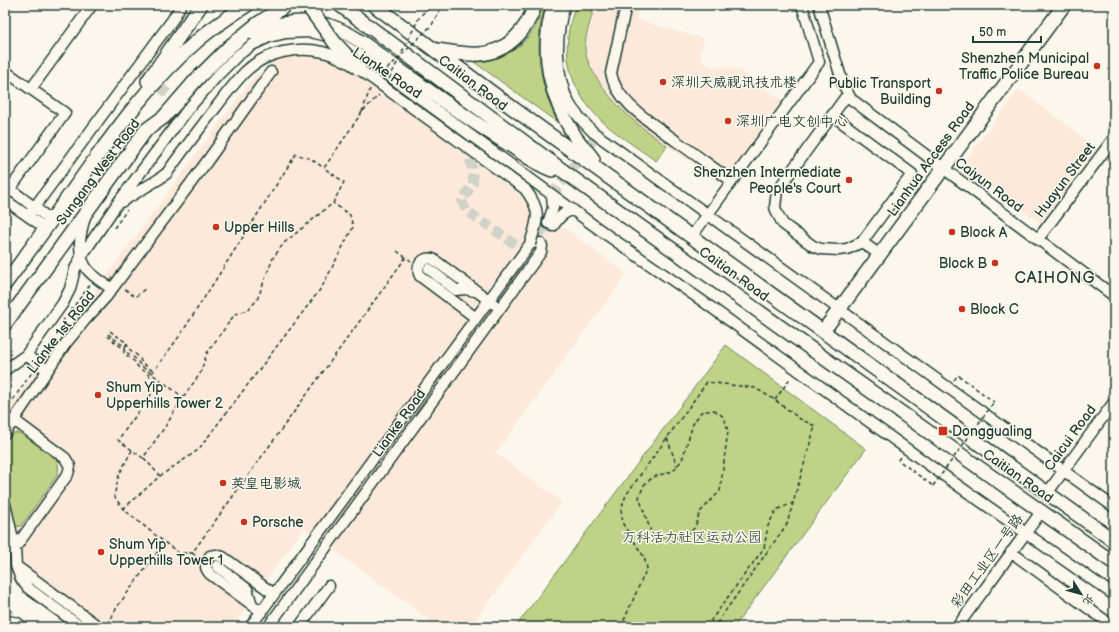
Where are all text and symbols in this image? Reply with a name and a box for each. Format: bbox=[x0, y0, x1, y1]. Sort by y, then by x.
scale bar bbox=[973, 18, 1041, 44]
text: 50 m bbox=[979, 25, 1006, 40]
street label: Lianke Road bbox=[349, 44, 425, 102]
place label: Shenzhen Municipal Traffic Police Bureau bbox=[959, 50, 1089, 83]
street label: Caitian Road bbox=[435, 51, 511, 115]
marker: Shenzhen Municipal Traffic Police Bureau bbox=[1092, 61, 1102, 71]
place label: 深圳天威视讯技术楼 bbox=[671, 74, 797, 91]
place label: Public Transport Building bbox=[828, 75, 932, 108]
marker: 深圳天威视讯技术楼 bbox=[658, 77, 668, 87]
marker: Public Transport Building bbox=[934, 86, 944, 96]
street label: Lianhua Access Road bbox=[884, 98, 978, 220]
place label: 深圳广电文创中心 bbox=[736, 113, 848, 130]
street label: Sungang West Road bbox=[53, 116, 143, 228]
marker: 深圳广电文创中心 bbox=[723, 116, 733, 126]
street label: Huayun Street bbox=[1031, 138, 1099, 221]
street label: Caiyun Road bbox=[952, 154, 1026, 216]
place label: Shenzhen Intermediate People's Court bbox=[693, 164, 842, 197]
marker: Shenzhen Intermediate People's Court bbox=[844, 175, 854, 185]
place label: Upper Hills bbox=[224, 219, 294, 236]
marker: Upper Hills bbox=[211, 222, 221, 232]
place label: Block A bbox=[960, 224, 1008, 241]
marker: Block A bbox=[947, 227, 957, 237]
street label: Caitian Road bbox=[696, 243, 772, 305]
place label: Block B bbox=[939, 255, 987, 272]
marker: Block B bbox=[990, 258, 1000, 268]
district label: CAIHONG bbox=[1014, 269, 1096, 288]
street label: Lianke 1st Road bbox=[23, 287, 99, 377]
place label: Block C bbox=[970, 301, 1019, 318]
marker: Block C bbox=[957, 304, 967, 314]
place label: Shum Yip Upperhills Tower 2 bbox=[106, 379, 224, 412]
street label: Lianke Road bbox=[369, 386, 429, 460]
marker: Shum Yip Upperhills Tower 2 bbox=[93, 390, 103, 400]
street label: Caicui Road bbox=[1040, 402, 1100, 474]
place label: Donggualing bbox=[952, 423, 1032, 440]
marker: Donggualing bbox=[937, 425, 949, 437]
street label: Caitian Road bbox=[979, 445, 1057, 507]
place label: 英皇电影城 bbox=[231, 475, 301, 492]
marker: 英皇电影城 bbox=[218, 478, 228, 488]
street label: 彩田工业区一号路 bbox=[947, 511, 1027, 611]
place label: Porsche bbox=[252, 514, 304, 531]
marker: Porsche bbox=[239, 517, 249, 527]
park label: 万科活力社区运动公园 bbox=[622, 529, 762, 546]
place label: Shum Yip Upperhills Tower 1 bbox=[109, 536, 223, 569]
marker: Shum Yip Upperhills Tower 1 bbox=[96, 547, 106, 557]
north arrow bbox=[1061, 574, 1101, 614]
text: 北 bbox=[1080, 591, 1097, 608]

